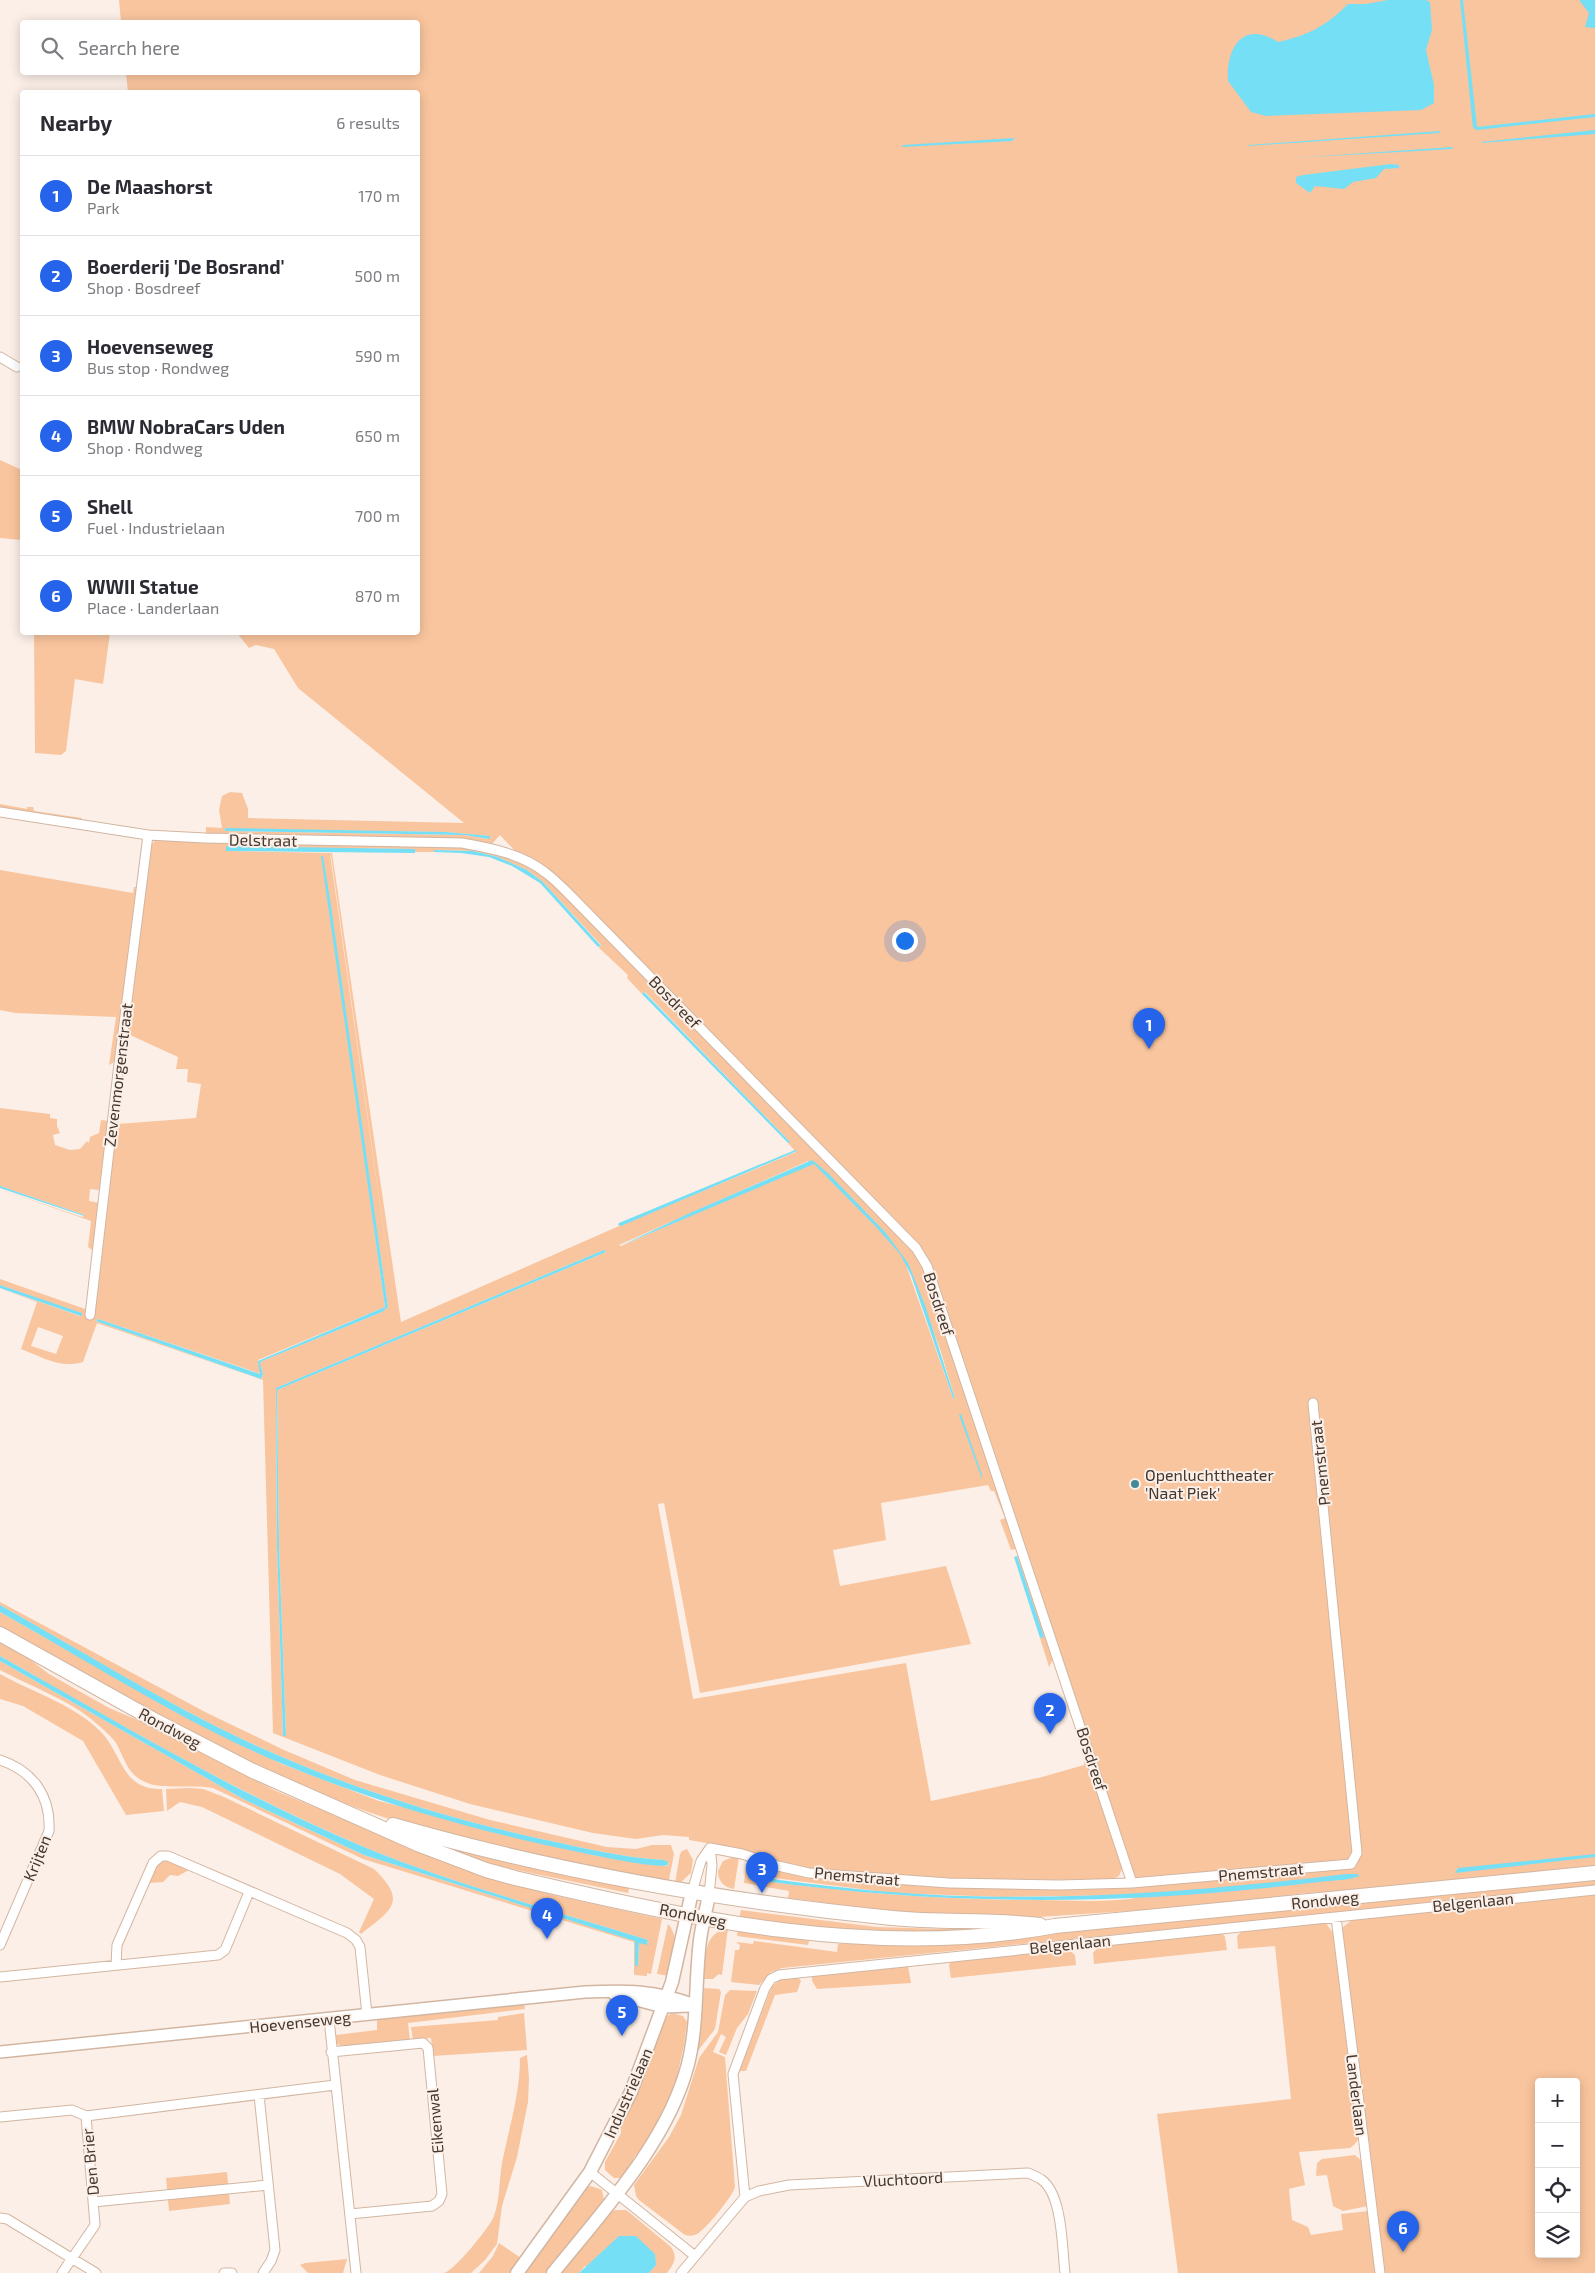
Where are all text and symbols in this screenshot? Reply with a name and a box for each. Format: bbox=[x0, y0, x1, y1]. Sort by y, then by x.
search box bbox=[20, 20, 420, 75]
icon: search bbox=[38, 34, 66, 62]
text: Search here bbox=[78, 36, 180, 59]
text: Nearby bbox=[40, 110, 112, 135]
text: 6 results bbox=[336, 113, 400, 132]
text: De Maashorst bbox=[87, 175, 213, 198]
text: 1 bbox=[53, 186, 59, 205]
text: 170 m bbox=[358, 186, 400, 205]
text: Park bbox=[87, 198, 120, 217]
text: Boerderij 'De Bosrand' bbox=[87, 255, 285, 278]
text: 2 bbox=[51, 266, 61, 285]
text: 500 m bbox=[355, 266, 400, 285]
text: Shop · Bosdreef bbox=[87, 278, 200, 297]
text: Hoevenseweg bbox=[87, 335, 213, 358]
text: 3 bbox=[51, 346, 61, 365]
text: 590 m bbox=[355, 346, 400, 365]
text: Bus stop · Rondweg bbox=[87, 358, 229, 377]
text: BMW NobraCars Uden bbox=[87, 415, 285, 438]
text: 4 bbox=[51, 426, 61, 445]
text: 650 m bbox=[355, 426, 400, 445]
text: Shop · Rondweg bbox=[87, 438, 203, 457]
text: Shell bbox=[87, 495, 133, 518]
text: 5 bbox=[52, 506, 60, 525]
text: 700 m bbox=[355, 506, 400, 525]
text: Fuel · Industrielaan bbox=[87, 518, 225, 537]
text: WWII Statue bbox=[87, 575, 199, 598]
text: 6 bbox=[51, 586, 61, 605]
text: 870 m bbox=[355, 586, 400, 605]
text: Place · Landerlaan bbox=[87, 598, 219, 617]
street label: Delstraat bbox=[229, 829, 297, 850]
your location bbox=[892, 928, 918, 954]
street label: Bosdreef bbox=[646, 971, 706, 1033]
street label: Zevenmorgenstraat bbox=[99, 1002, 136, 1148]
pin: 1 bbox=[1133, 1008, 1165, 1049]
street label: Bosdreef bbox=[920, 1270, 959, 1339]
street label: Pnemstraat bbox=[1306, 1419, 1333, 1507]
place label: Openluchttheater 'Naat Piek' bbox=[1145, 1465, 1274, 1502]
marker: Openluchttheater 'Naat Piek' bbox=[1129, 1478, 1141, 1490]
pin: 2 bbox=[1034, 1693, 1066, 1734]
street label: Rondweg bbox=[136, 1703, 205, 1752]
street label: Bosdreef bbox=[1073, 1725, 1112, 1794]
street label: Krijten bbox=[19, 1832, 55, 1884]
pin: 3 bbox=[746, 1852, 778, 1893]
street label: Pnemstraat bbox=[1217, 1858, 1304, 1885]
street label: Pnemstraat bbox=[814, 1862, 901, 1889]
street label: Rondweg bbox=[1290, 1886, 1360, 1913]
street label: Belgenlaan bbox=[1431, 1888, 1515, 1915]
pin: 4 bbox=[531, 1898, 563, 1939]
street label: Rondweg bbox=[658, 1899, 728, 1930]
street label: Belgenlaan bbox=[1028, 1930, 1112, 1957]
pin: 5 bbox=[606, 1995, 638, 2036]
street label: Hoevenseweg bbox=[248, 2007, 352, 2036]
street label: Industrielaan bbox=[599, 2045, 656, 2141]
street label: Landerlaan bbox=[1343, 2053, 1372, 2137]
map controls bbox=[1535, 2078, 1580, 2258]
button: + bbox=[1535, 2078, 1580, 2123]
street label: Eikenwal bbox=[422, 2087, 447, 2154]
button: − bbox=[1535, 2123, 1580, 2168]
street label: Den Brier bbox=[77, 2127, 102, 2196]
street label: Vluchtoord bbox=[862, 2167, 944, 2190]
button: locate bbox=[1535, 2168, 1580, 2213]
pin: 6 bbox=[1387, 2211, 1419, 2252]
button: layers bbox=[1535, 2213, 1580, 2258]

